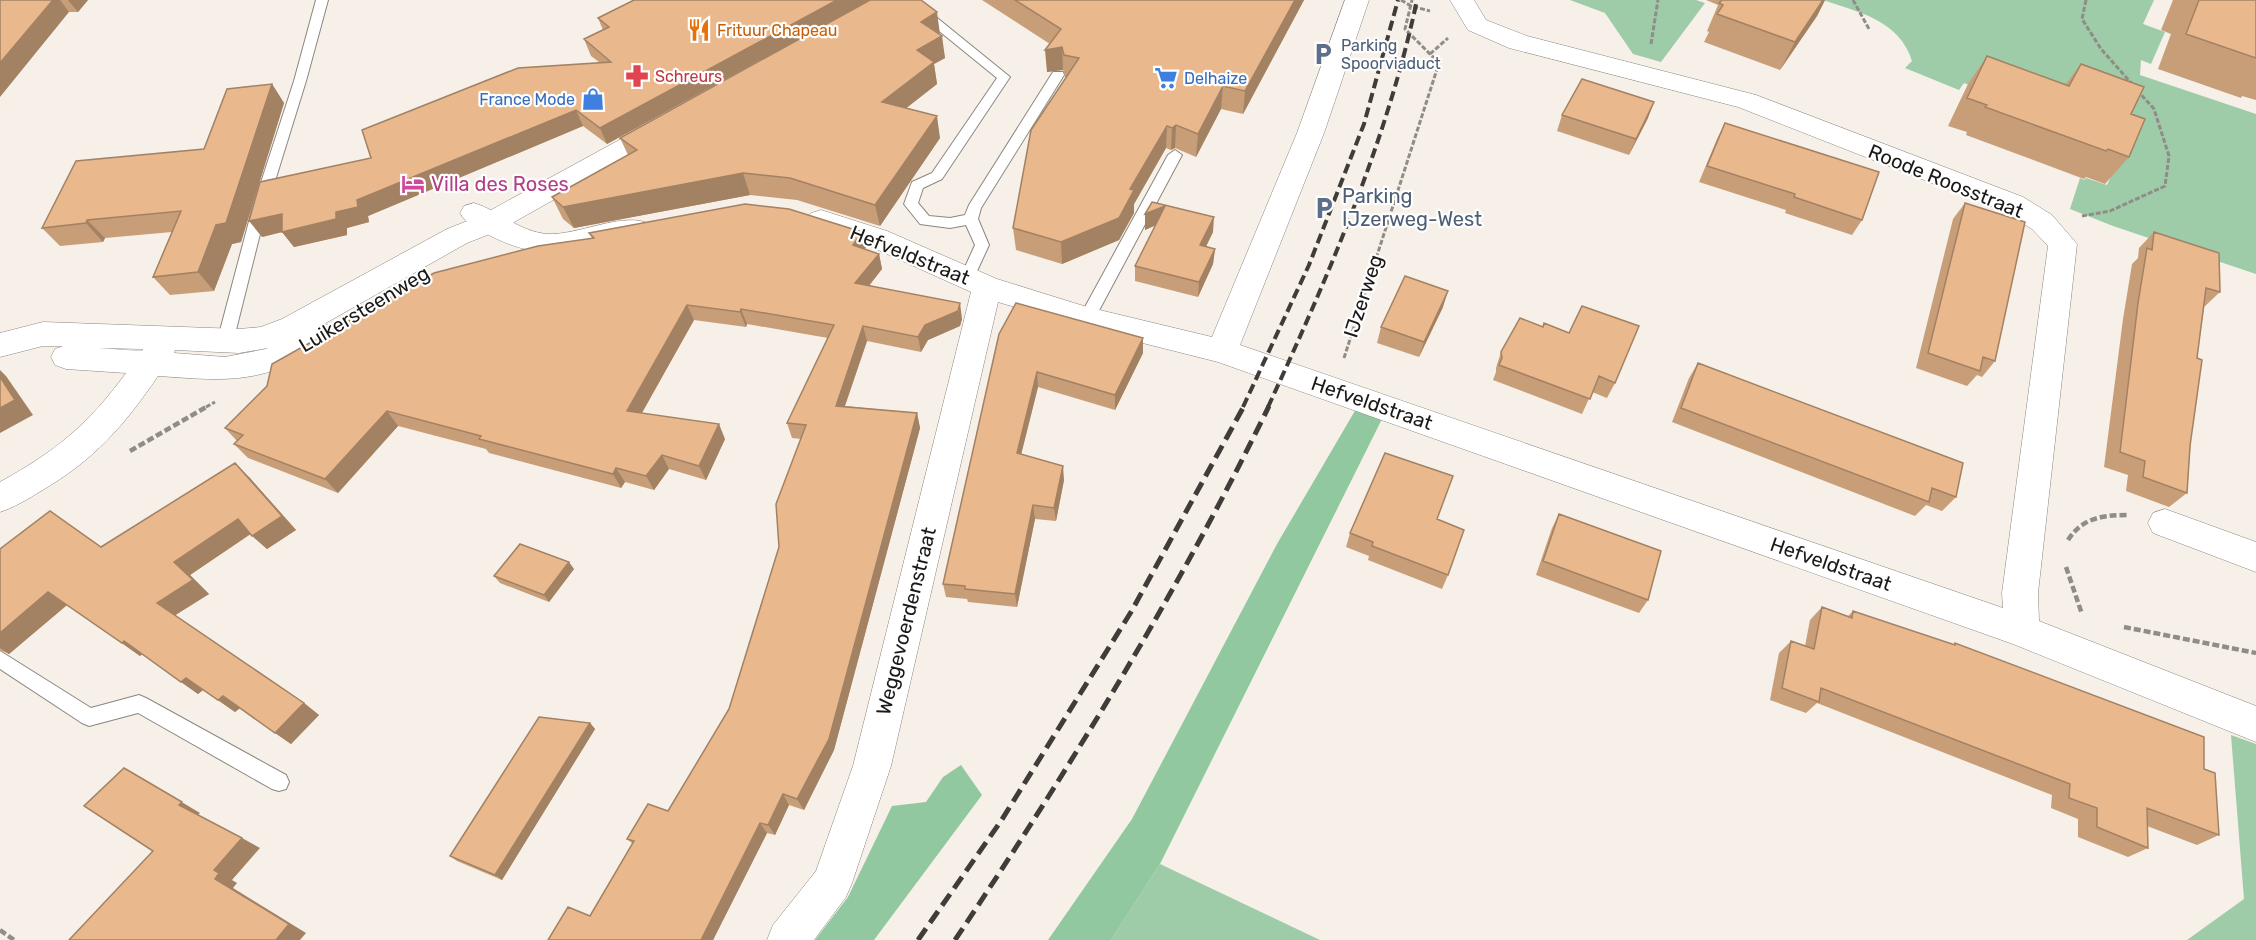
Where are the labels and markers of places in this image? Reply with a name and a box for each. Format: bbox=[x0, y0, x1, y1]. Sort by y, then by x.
restaurant icon: Frituur Chapeau bbox=[686, 17, 712, 43]
place label: Frituur Chapeau bbox=[717, 21, 837, 40]
place label: Parking Spoorviaduct bbox=[1341, 36, 1441, 73]
parking icon: Parking Spoorviaduct bbox=[1310, 41, 1336, 67]
pharmacy icon: Schreurs bbox=[624, 63, 650, 89]
supermarket icon: Delhaize bbox=[1153, 65, 1179, 91]
place label: Schreurs bbox=[655, 67, 722, 86]
place label: Delhaize bbox=[1184, 69, 1247, 88]
shop icon: France Mode bbox=[580, 86, 606, 112]
place label: France Mode bbox=[479, 90, 575, 109]
hotel icon: Villa des Roses bbox=[400, 171, 426, 197]
place label: Villa des Roses bbox=[431, 172, 569, 196]
place label: Parking IJzerweg-West bbox=[1342, 184, 1482, 231]
parking icon: Parking IJzerweg-West bbox=[1311, 195, 1337, 221]

